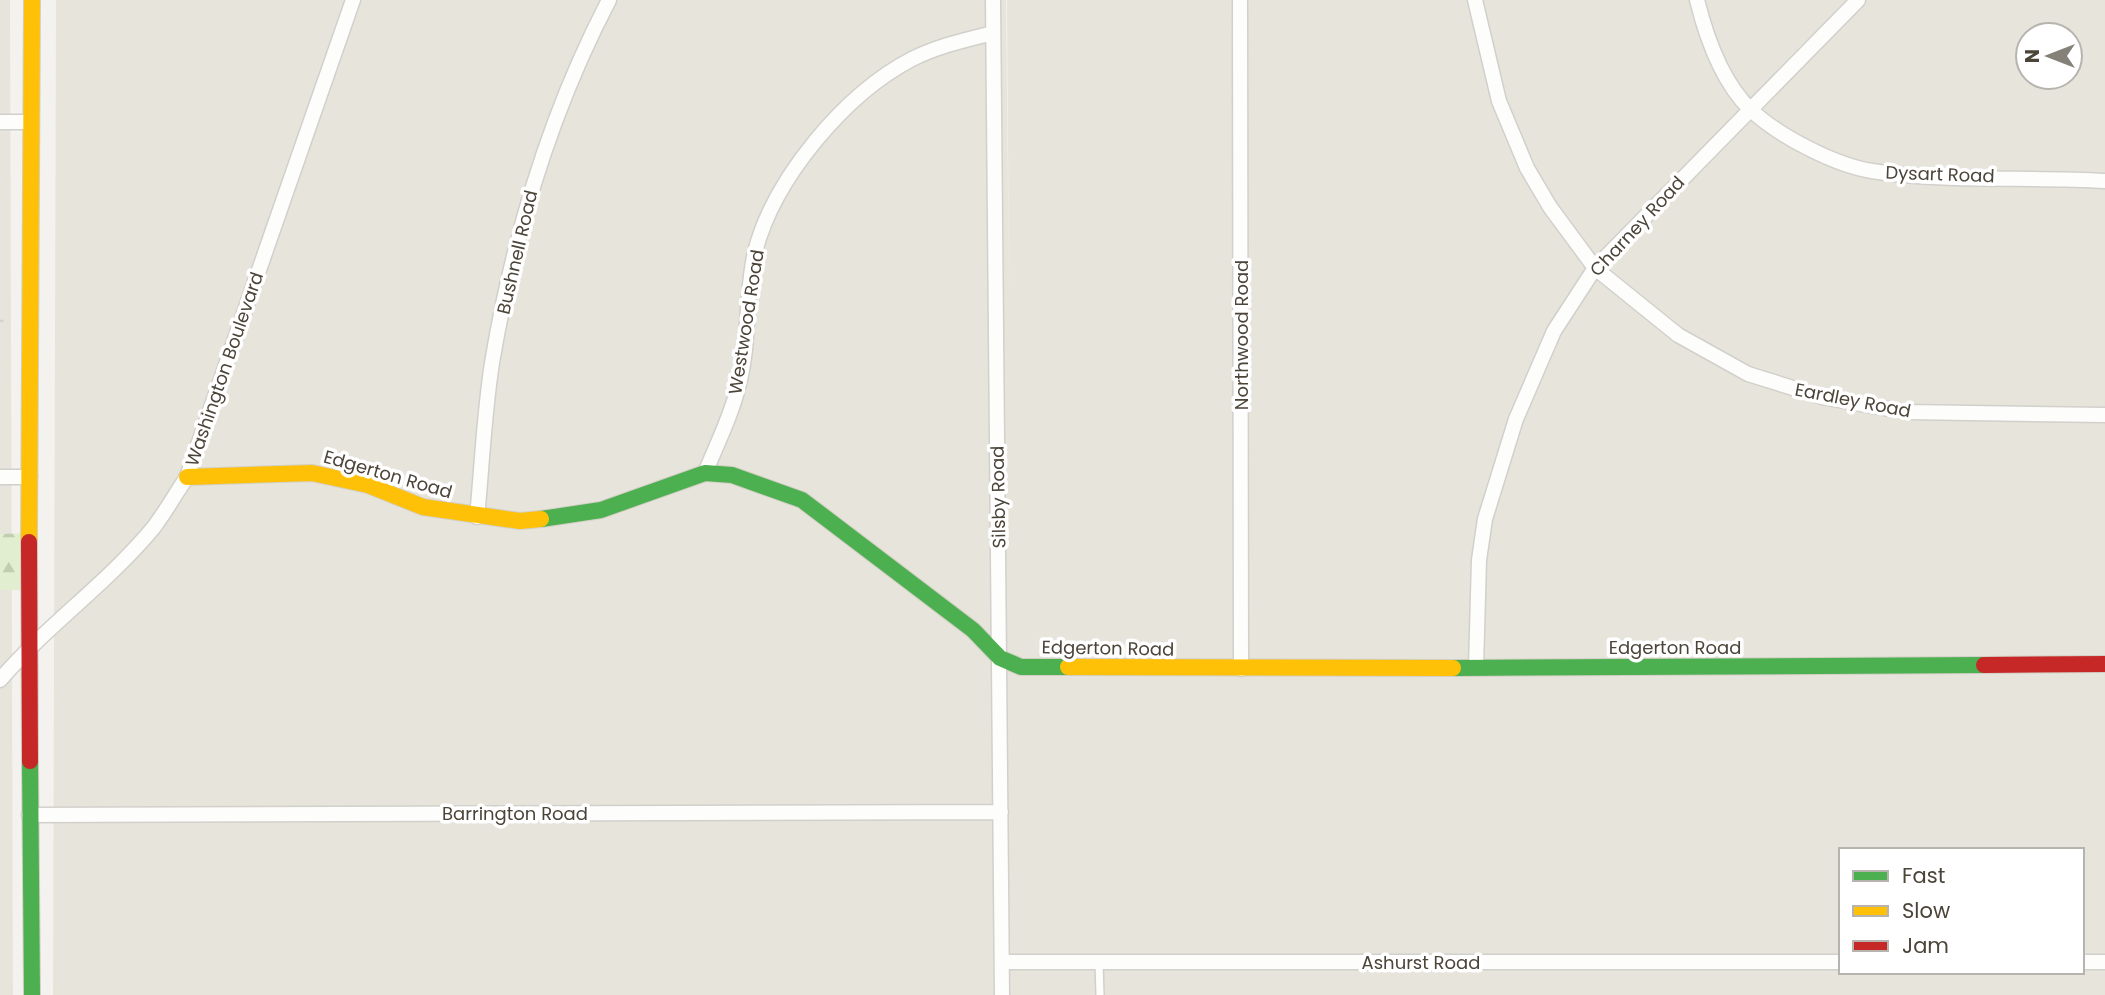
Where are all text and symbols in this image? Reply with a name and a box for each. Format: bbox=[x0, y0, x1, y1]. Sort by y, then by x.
north arrow bbox=[2014, 21, 2084, 91]
text: N bbox=[2019, 49, 2046, 63]
street label: Dysart Road bbox=[1885, 160, 1995, 188]
street label: Charney Road bbox=[1584, 170, 1690, 282]
street label: Bushnell Road bbox=[491, 187, 543, 317]
street label: Westwood Road bbox=[722, 248, 770, 396]
street label: Northwood Road bbox=[1229, 260, 1254, 410]
street label: Washington Boulevard bbox=[179, 268, 269, 470]
street label: Eardley Road bbox=[1793, 377, 1913, 423]
street label: Edgerton Road bbox=[321, 444, 455, 504]
street label: Silsby Road bbox=[985, 445, 1011, 549]
street label: Edgerton Road bbox=[1041, 634, 1175, 662]
street label: Edgerton Road bbox=[1609, 635, 1741, 660]
street label: Barrington Road bbox=[442, 801, 588, 826]
legend bbox=[1839, 848, 2084, 974]
text: Fast bbox=[1902, 861, 1945, 890]
text: Slow bbox=[1902, 896, 1950, 925]
text: Jam bbox=[1902, 931, 1949, 960]
street label: Ashurst Road bbox=[1362, 950, 1480, 975]

